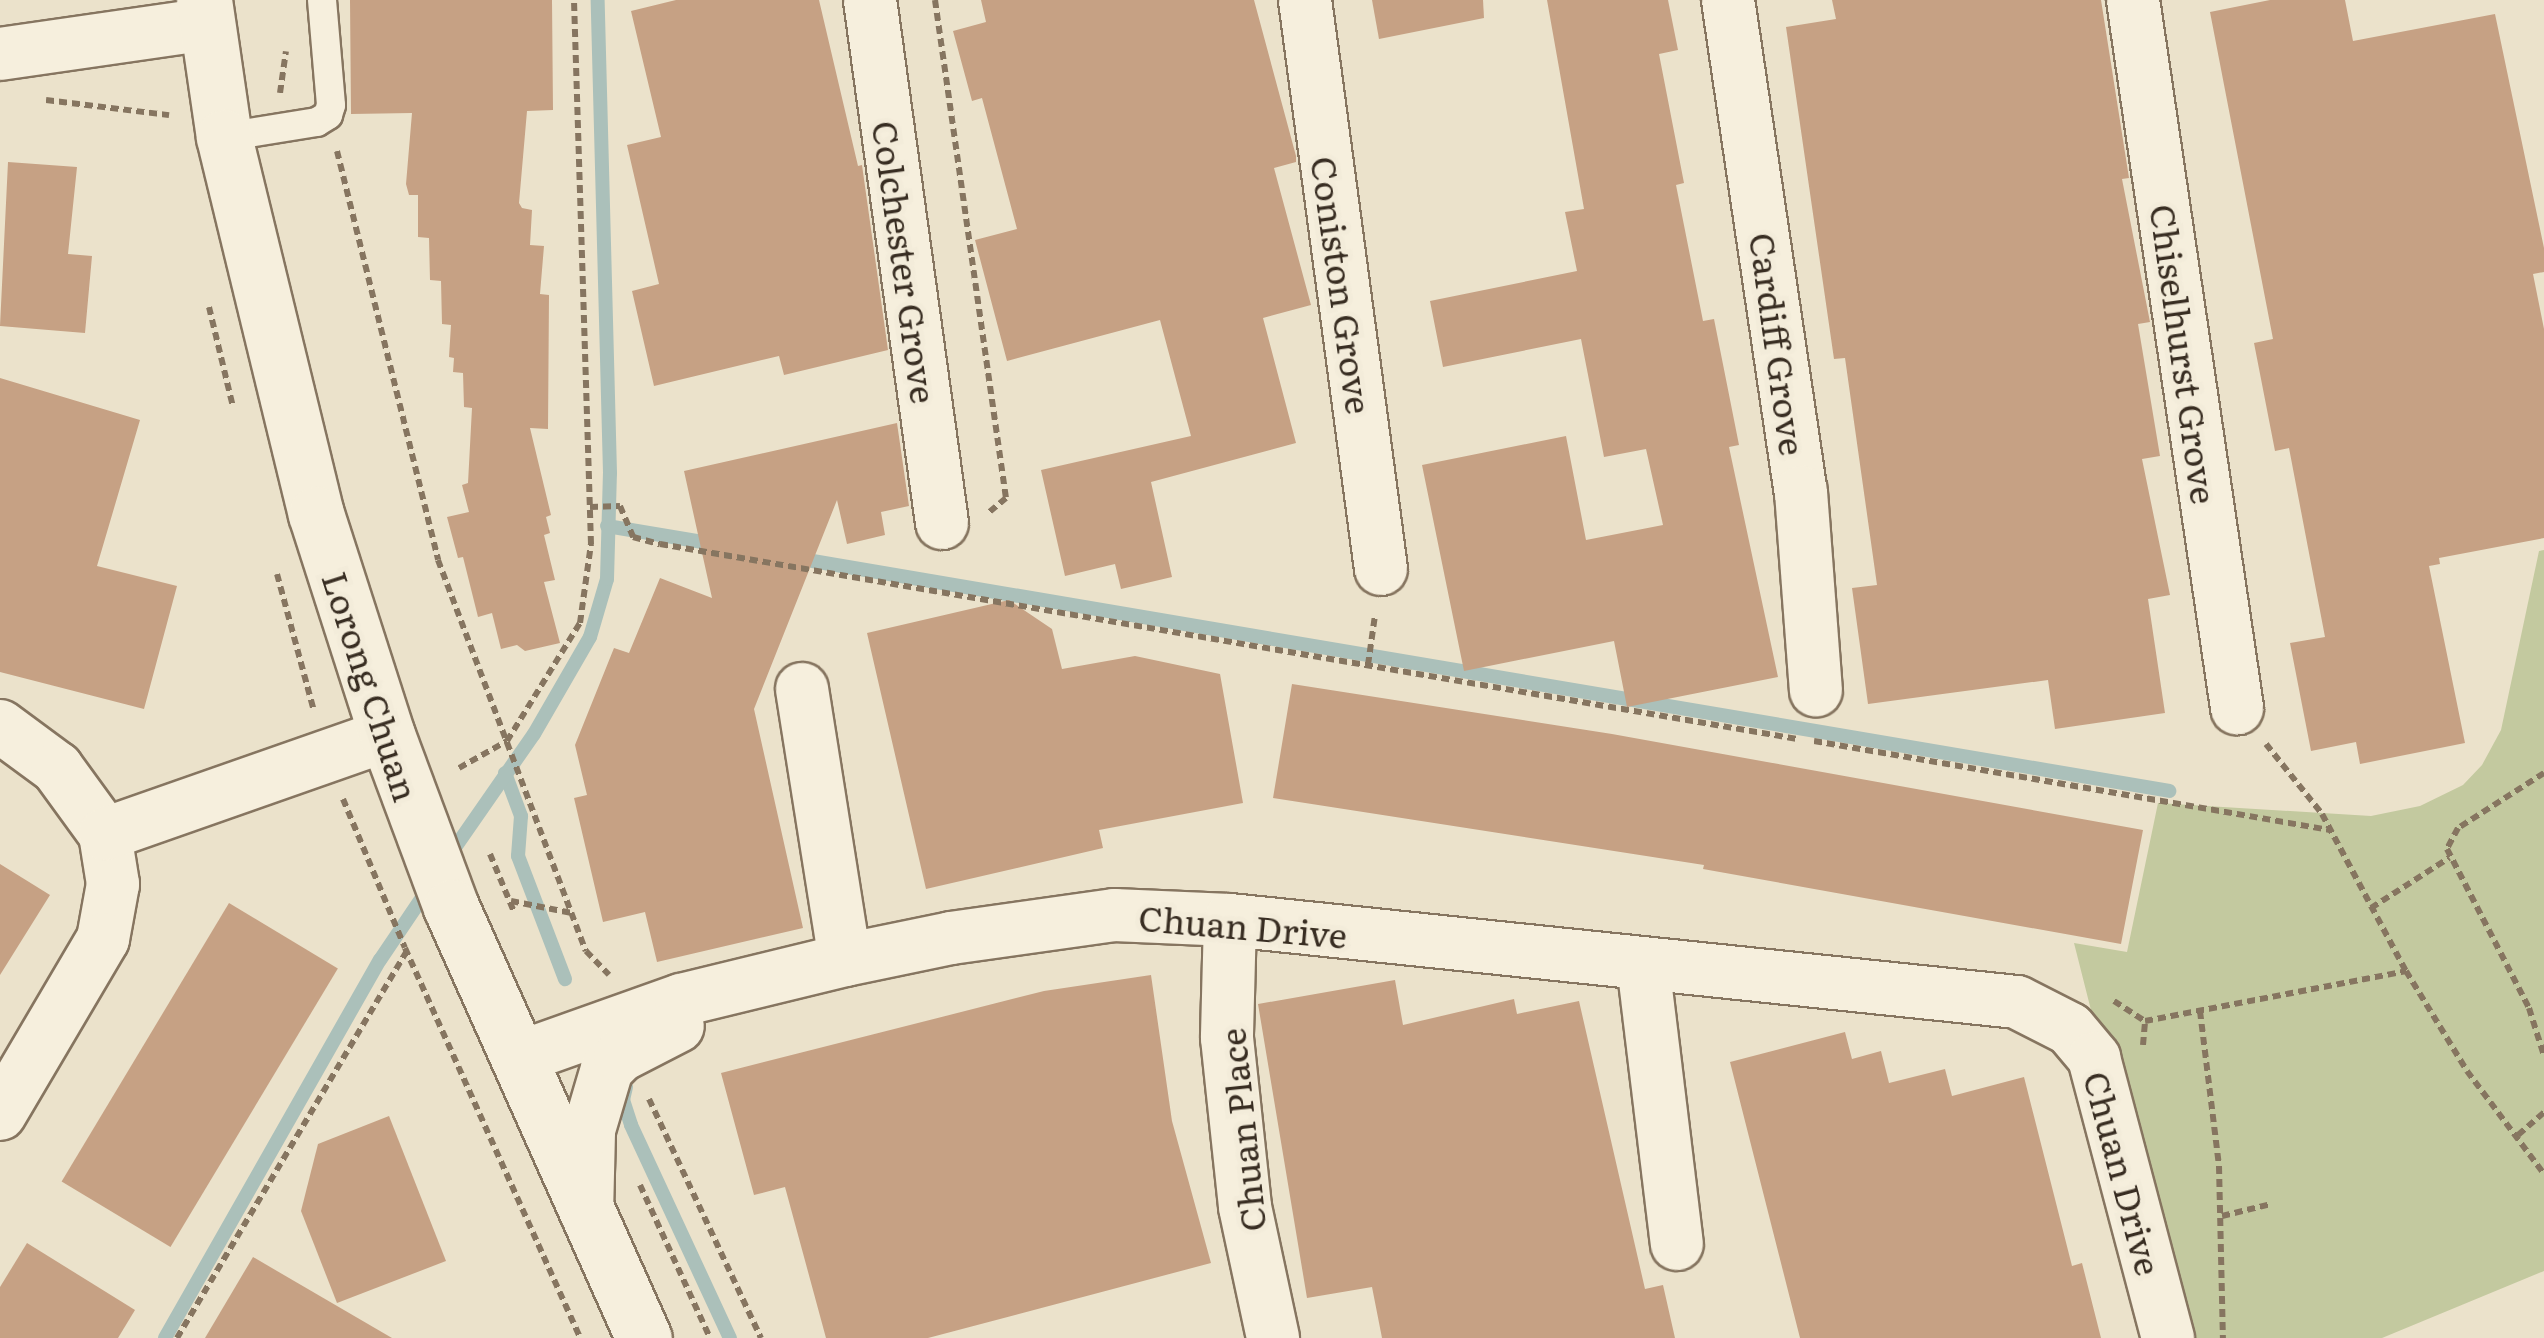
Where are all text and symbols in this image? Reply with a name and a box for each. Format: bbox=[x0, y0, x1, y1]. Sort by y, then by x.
street label: Colchester Grove bbox=[865, 118, 947, 406]
street label: Coniston Grove bbox=[1304, 153, 1382, 417]
street label: Chiselhurst Grove bbox=[2143, 201, 2227, 507]
street label: Cardiff Grove bbox=[1743, 230, 1815, 458]
street label: Lorong Chuan bbox=[315, 566, 429, 806]
street label: Chuan Drive bbox=[1137, 895, 1349, 955]
street label: Chuan Place bbox=[1209, 1026, 1273, 1234]
street label: Chuan Drive bbox=[2077, 1067, 2171, 1279]

